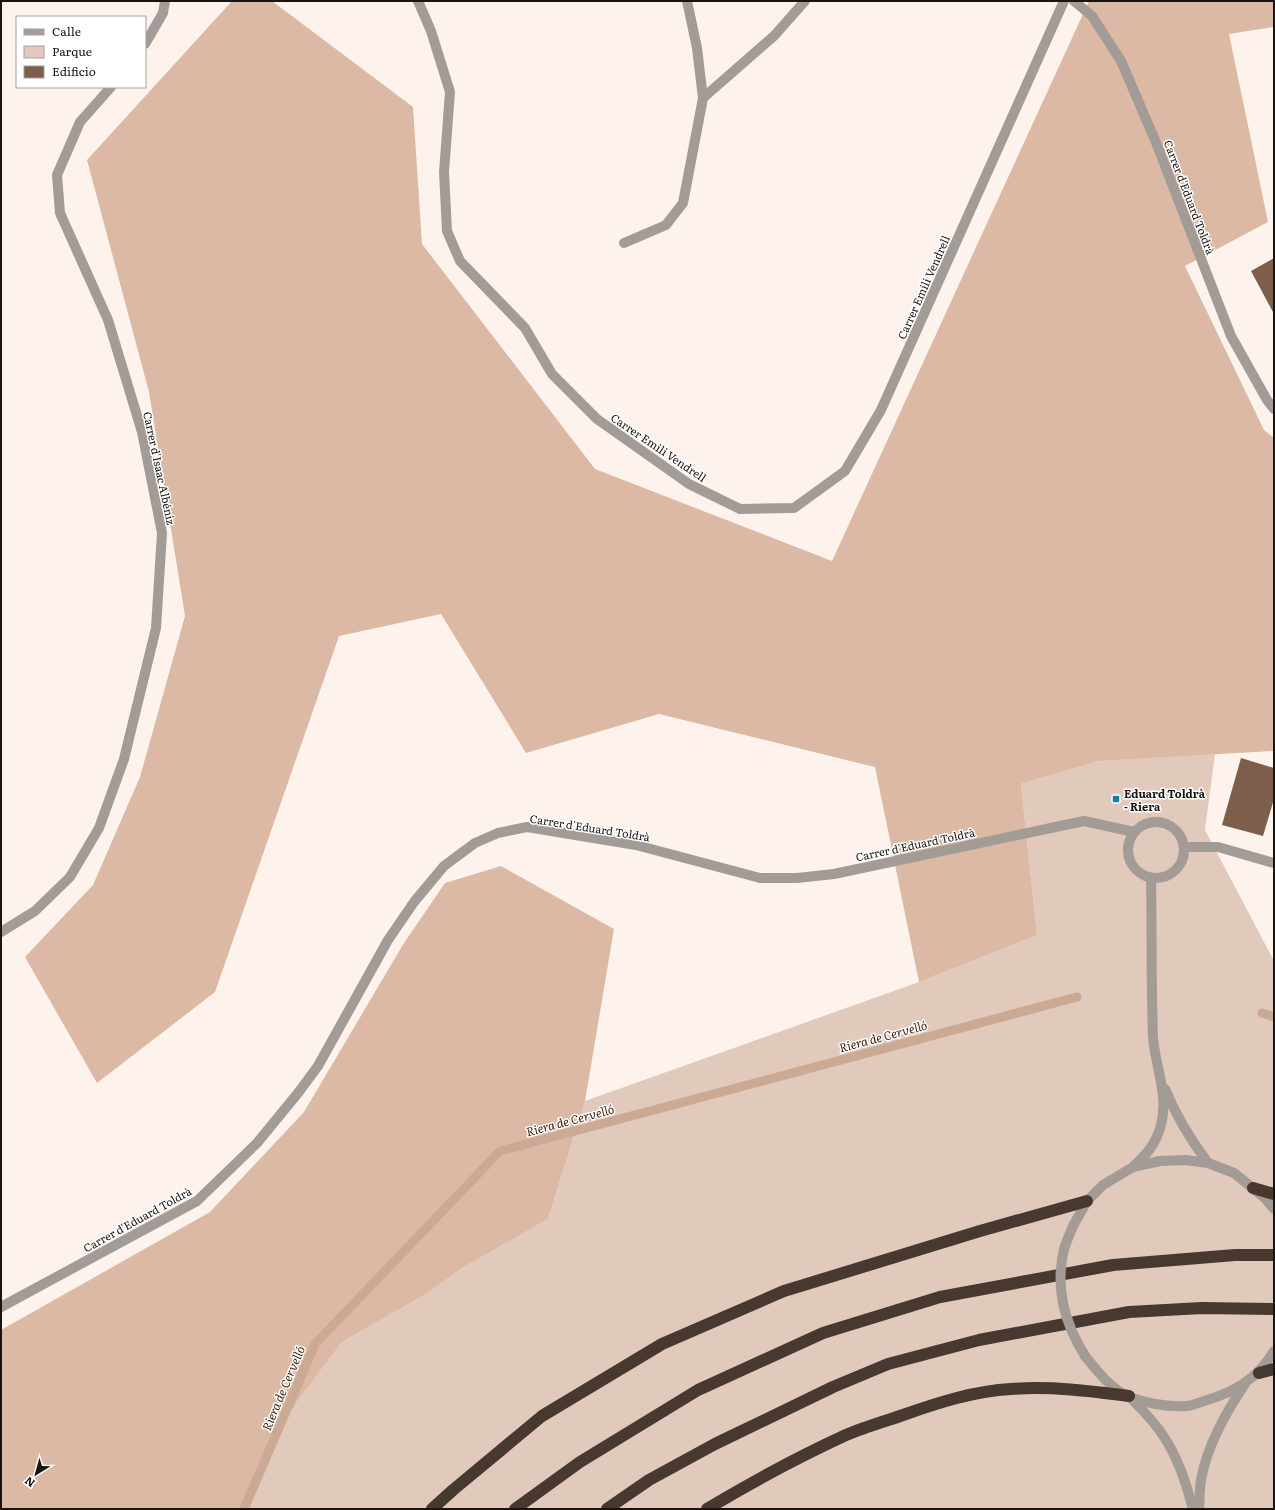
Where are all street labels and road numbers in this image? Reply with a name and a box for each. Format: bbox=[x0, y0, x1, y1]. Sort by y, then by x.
street label: Carrer d'Eduard Toldrà bbox=[1161, 137, 1219, 257]
street label: Carrer Emili Vendrell bbox=[893, 232, 953, 341]
street label: Carrer Emili Vendrell bbox=[608, 409, 710, 485]
street label: Carrer d'Isaac Albéniz bbox=[140, 410, 180, 527]
street label: Carrer d'Eduard Toldrà bbox=[529, 810, 651, 844]
street label: Carrer d'Eduard Toldrà bbox=[854, 824, 976, 864]
street label: Carrer d'Eduard Toldrà bbox=[80, 1183, 194, 1255]

